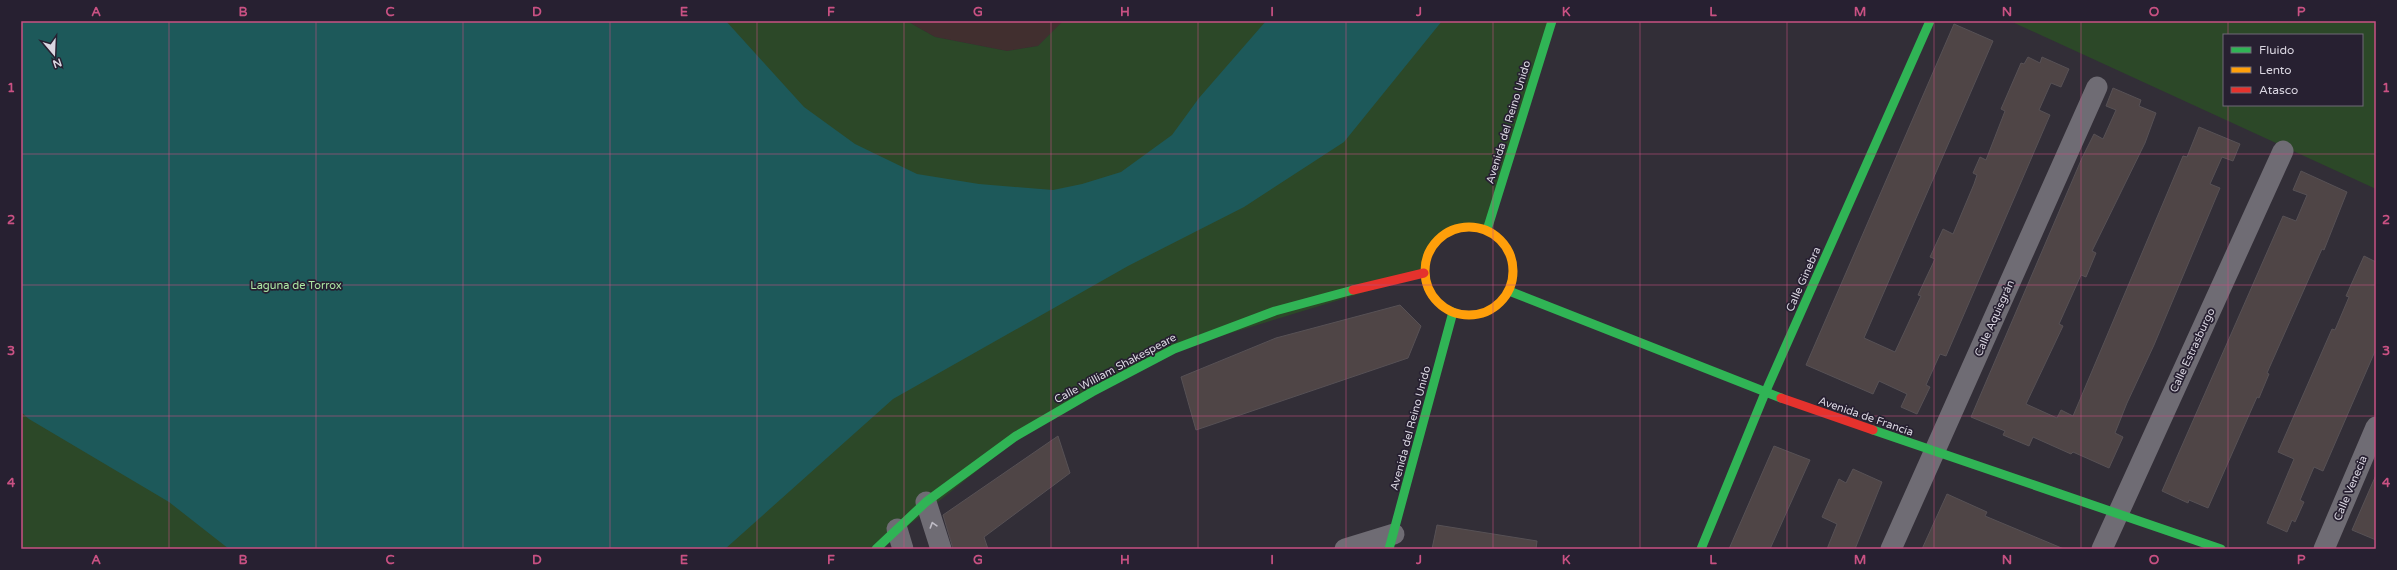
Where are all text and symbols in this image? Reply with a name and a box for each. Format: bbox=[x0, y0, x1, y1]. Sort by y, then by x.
text: A bbox=[91, 4, 101, 20]
text: B bbox=[238, 4, 248, 20]
text: C bbox=[385, 4, 395, 20]
text: D bbox=[532, 4, 542, 20]
text: E bbox=[680, 4, 688, 20]
text: F bbox=[827, 4, 835, 20]
text: G bbox=[973, 4, 983, 20]
text: H bbox=[1120, 4, 1130, 20]
text: I bbox=[1270, 4, 1274, 20]
text: J bbox=[1415, 4, 1422, 20]
text: K bbox=[1562, 4, 1571, 20]
text: L bbox=[1709, 4, 1717, 20]
text: M bbox=[1854, 4, 1866, 20]
text: N bbox=[2002, 4, 2012, 20]
text: O bbox=[2149, 4, 2160, 20]
text: P bbox=[2297, 4, 2306, 20]
north arrow bbox=[34, 34, 74, 74]
legend bbox=[2223, 34, 2363, 106]
text: Fluido bbox=[2259, 43, 2294, 57]
text: N bbox=[51, 55, 63, 71]
street label: Avenida del Reino Unido bbox=[1484, 59, 1534, 185]
text: Lento bbox=[2259, 63, 2292, 77]
text: 1 bbox=[7, 80, 15, 96]
text: 1 bbox=[2382, 80, 2390, 96]
text: Atasco bbox=[2259, 83, 2298, 97]
text: 2 bbox=[7, 212, 15, 228]
text: 2 bbox=[2382, 212, 2390, 228]
street label: Calle Ginebra bbox=[1783, 245, 1824, 314]
street label: Calle Aquisgrán bbox=[1972, 278, 2017, 358]
park label: Laguna de Torrox bbox=[250, 279, 342, 292]
street label: Calle Estrasburgo bbox=[2167, 306, 2218, 395]
street label: Calle William Shakespeare bbox=[1052, 331, 1178, 406]
text: 3 bbox=[7, 343, 15, 359]
text: 3 bbox=[2382, 343, 2390, 359]
street label: Avenida del Reino Unido bbox=[1388, 364, 1433, 492]
street label: Avenida de Francia bbox=[1817, 394, 1915, 439]
street label: Calle Venecia bbox=[2331, 454, 2370, 523]
text: 4 bbox=[7, 475, 16, 491]
text: 4 bbox=[2382, 475, 2391, 491]
one-way arrow bbox=[930, 522, 938, 529]
text: A bbox=[91, 552, 101, 568]
text: B bbox=[238, 552, 248, 568]
text: C bbox=[385, 552, 395, 568]
text: D bbox=[532, 552, 542, 568]
text: E bbox=[680, 552, 688, 568]
text: F bbox=[827, 552, 835, 568]
text: G bbox=[973, 552, 983, 568]
text: H bbox=[1120, 552, 1130, 568]
text: I bbox=[1270, 552, 1274, 568]
text: J bbox=[1415, 552, 1422, 568]
text: K bbox=[1562, 552, 1571, 568]
text: L bbox=[1709, 552, 1717, 568]
text: M bbox=[1854, 552, 1866, 568]
text: N bbox=[2002, 552, 2012, 568]
text: O bbox=[2149, 552, 2160, 568]
text: P bbox=[2297, 552, 2306, 568]

